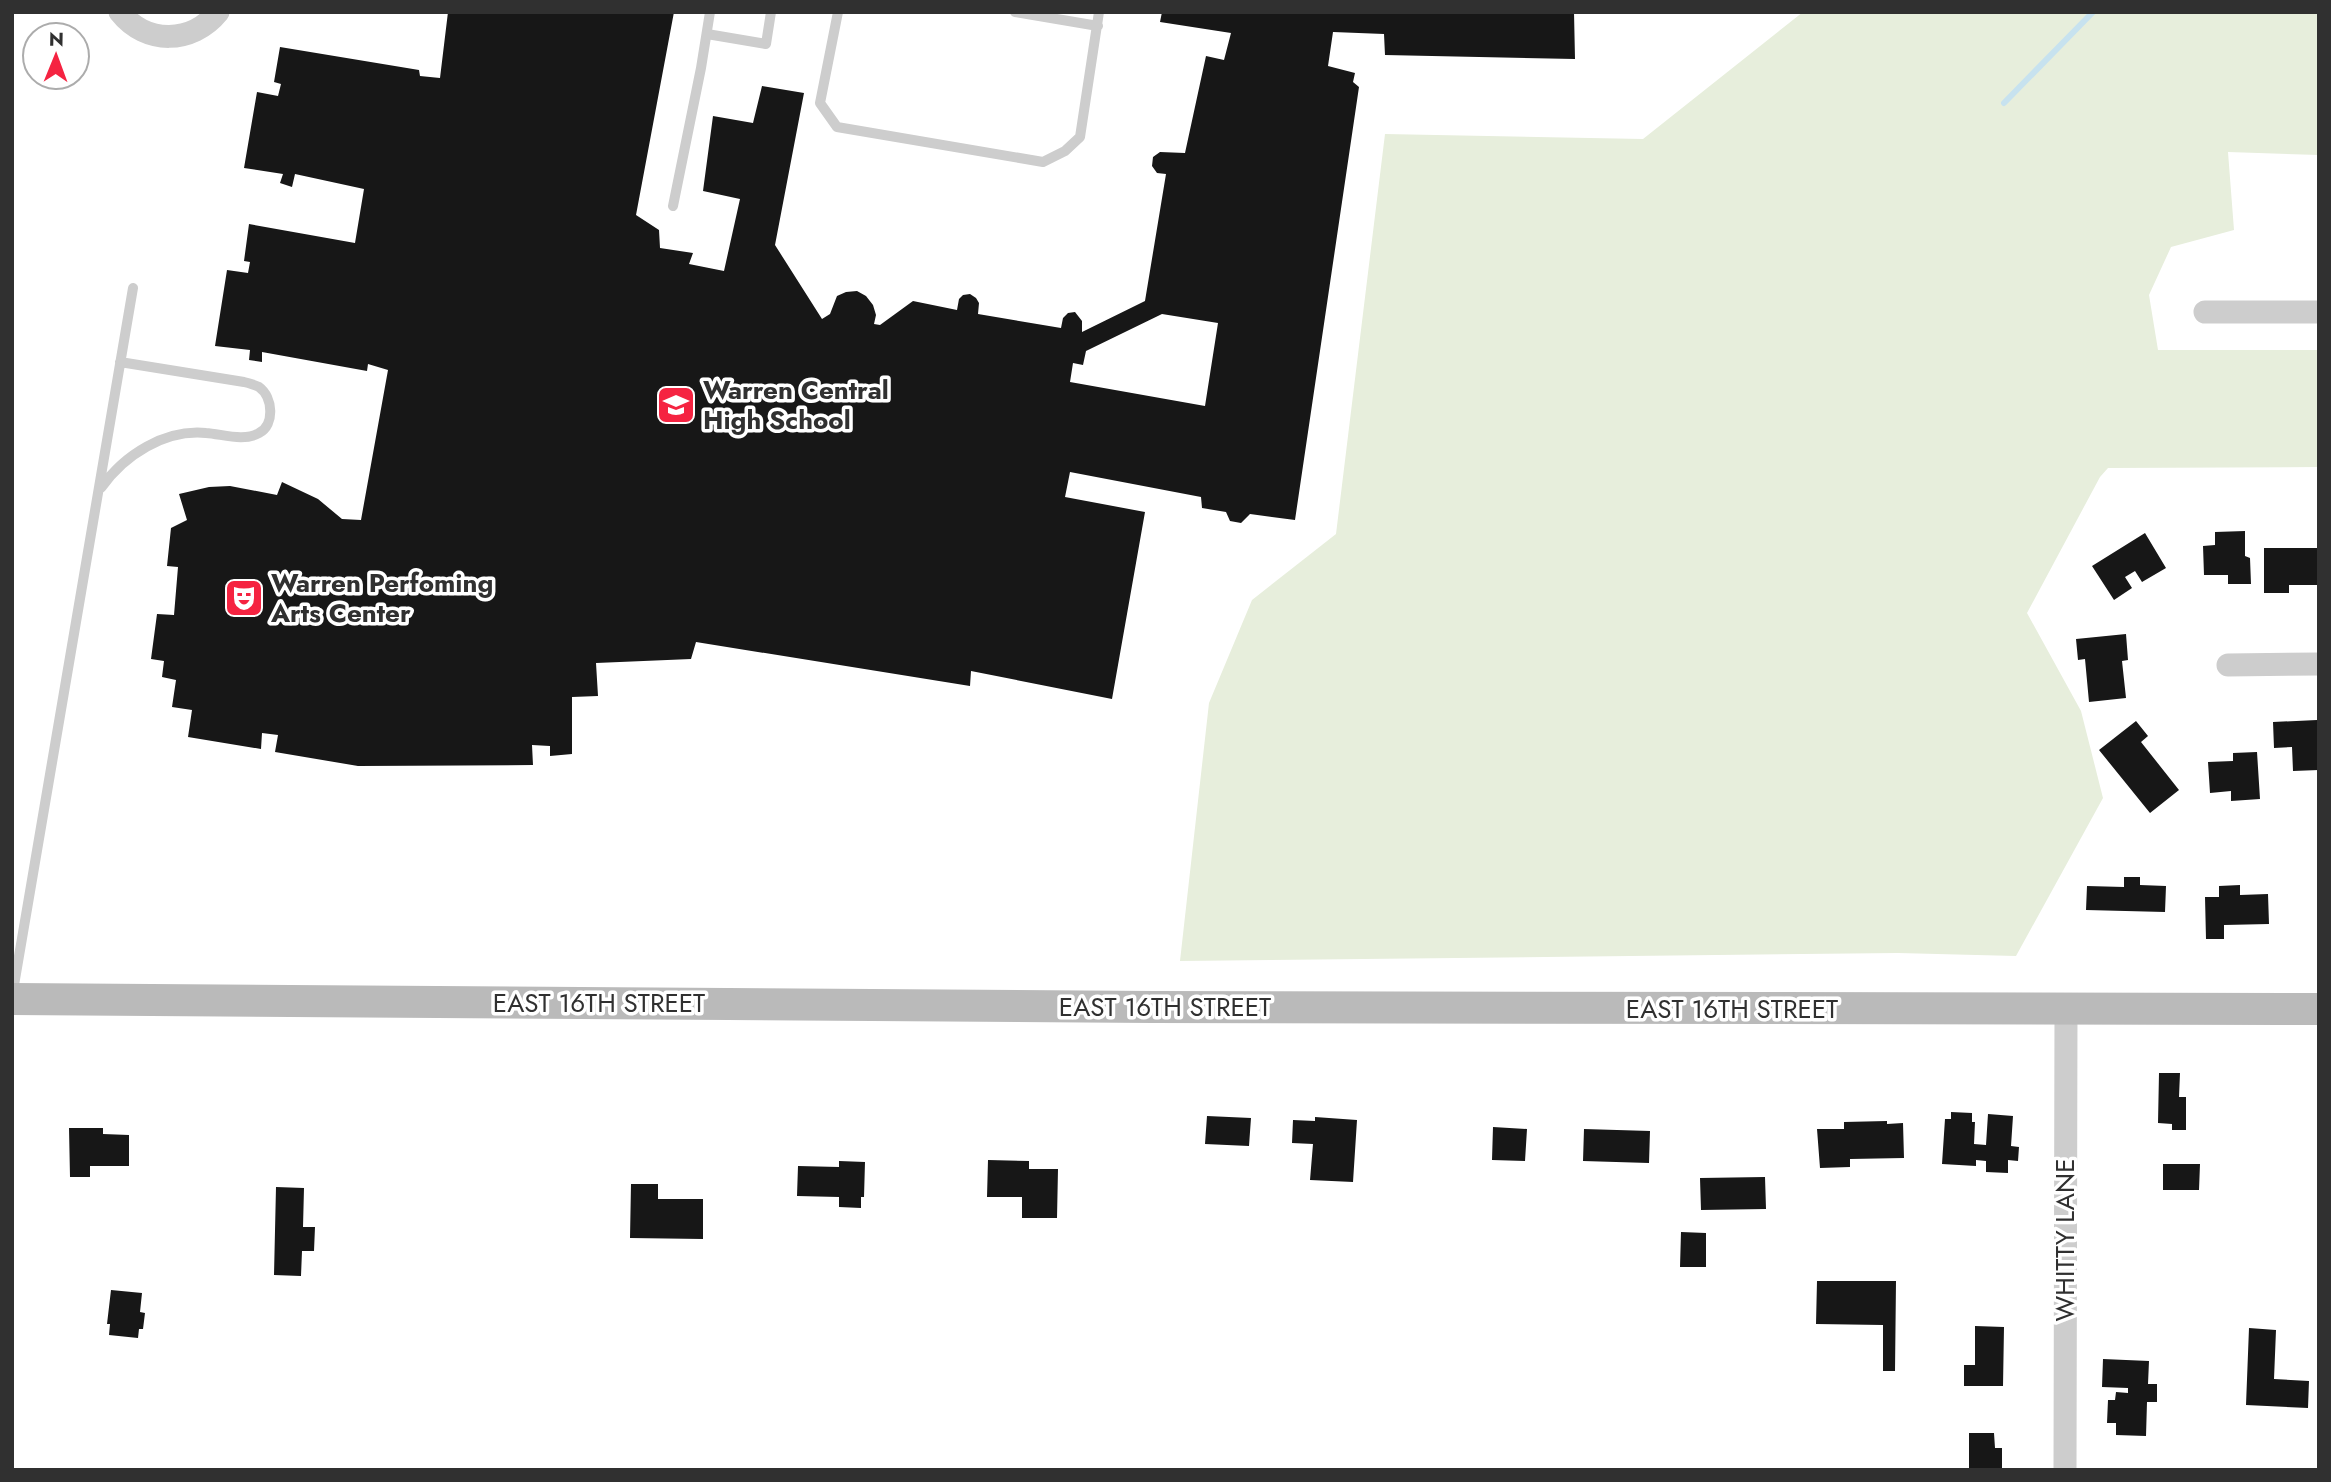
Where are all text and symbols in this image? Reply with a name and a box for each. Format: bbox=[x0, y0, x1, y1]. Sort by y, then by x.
north arrow bbox=[21, 21, 91, 91]
text: N bbox=[49, 26, 64, 53]
place label: Warren Central High School bbox=[703, 371, 889, 439]
school or university icon: Warren Central High School bbox=[655, 384, 697, 426]
place label: Warren Perfoming Arts Center bbox=[270, 564, 493, 632]
theatre icon: Warren Perfoming Arts Center bbox=[223, 577, 265, 619]
street label: EAST 16TH STREET bbox=[493, 984, 705, 1022]
street label: EAST 16TH STREET bbox=[1059, 988, 1271, 1026]
street label: EAST 16TH STREET bbox=[1626, 990, 1838, 1028]
street label: WHITTY LANE bbox=[2046, 1159, 2084, 1321]

